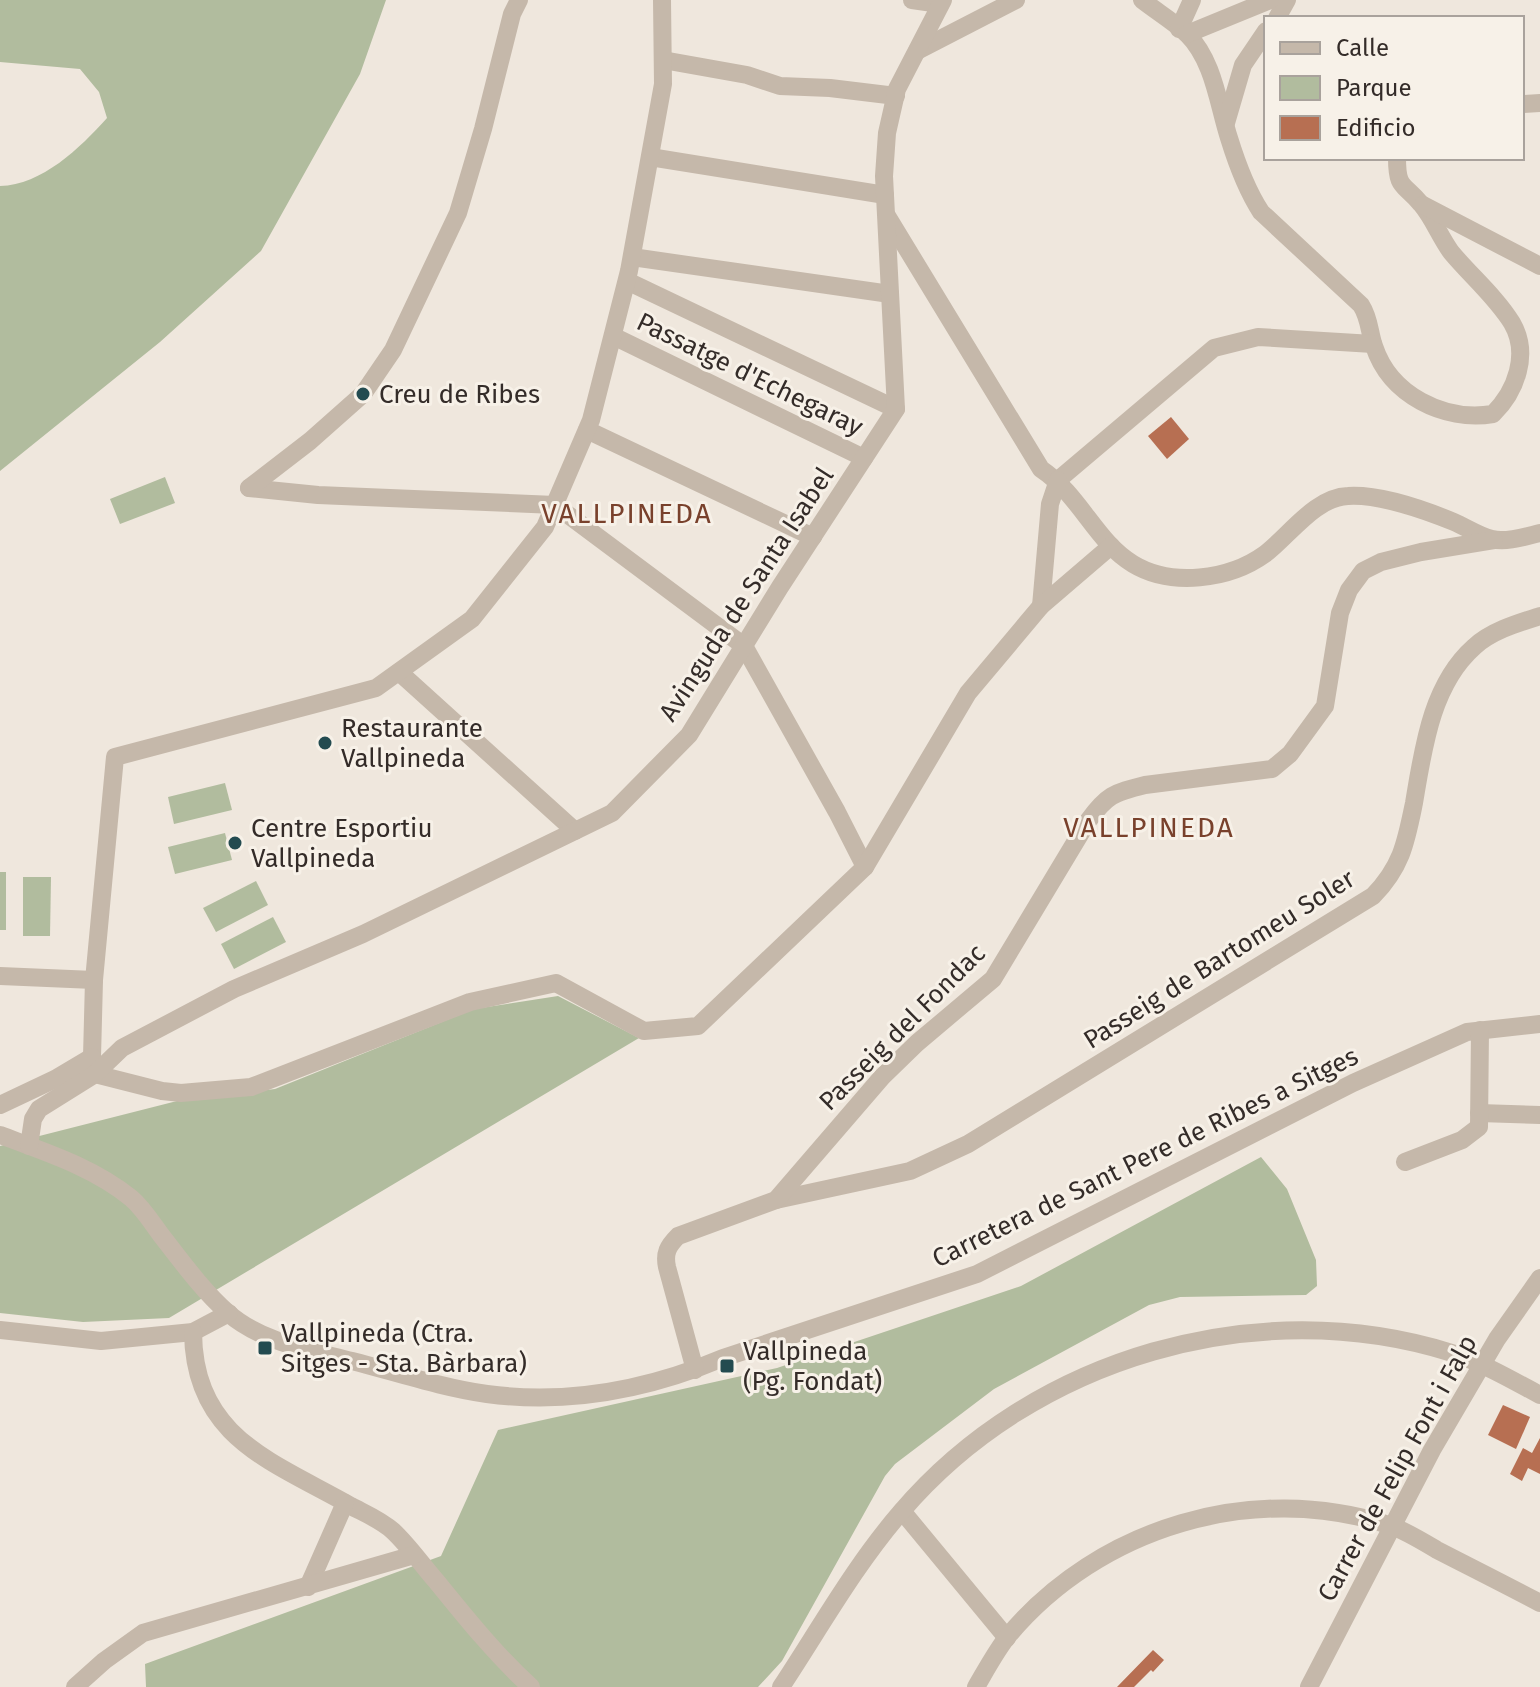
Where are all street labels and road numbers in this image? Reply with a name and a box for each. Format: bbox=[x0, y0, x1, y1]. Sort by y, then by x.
street label: Passatge d'Echegaray bbox=[632, 306, 868, 443]
street label: Avinguda de Santa Isabel bbox=[653, 461, 840, 727]
street label: Passeig de Bartomeu Soler bbox=[1078, 863, 1361, 1056]
street label: Passeig del Fondac bbox=[813, 938, 992, 1117]
street label: Carretera de Sant Pere de Ribes a Sitges bbox=[927, 1041, 1363, 1274]
street label: Carrer de Felip Font i Falp bbox=[1311, 1330, 1484, 1607]

